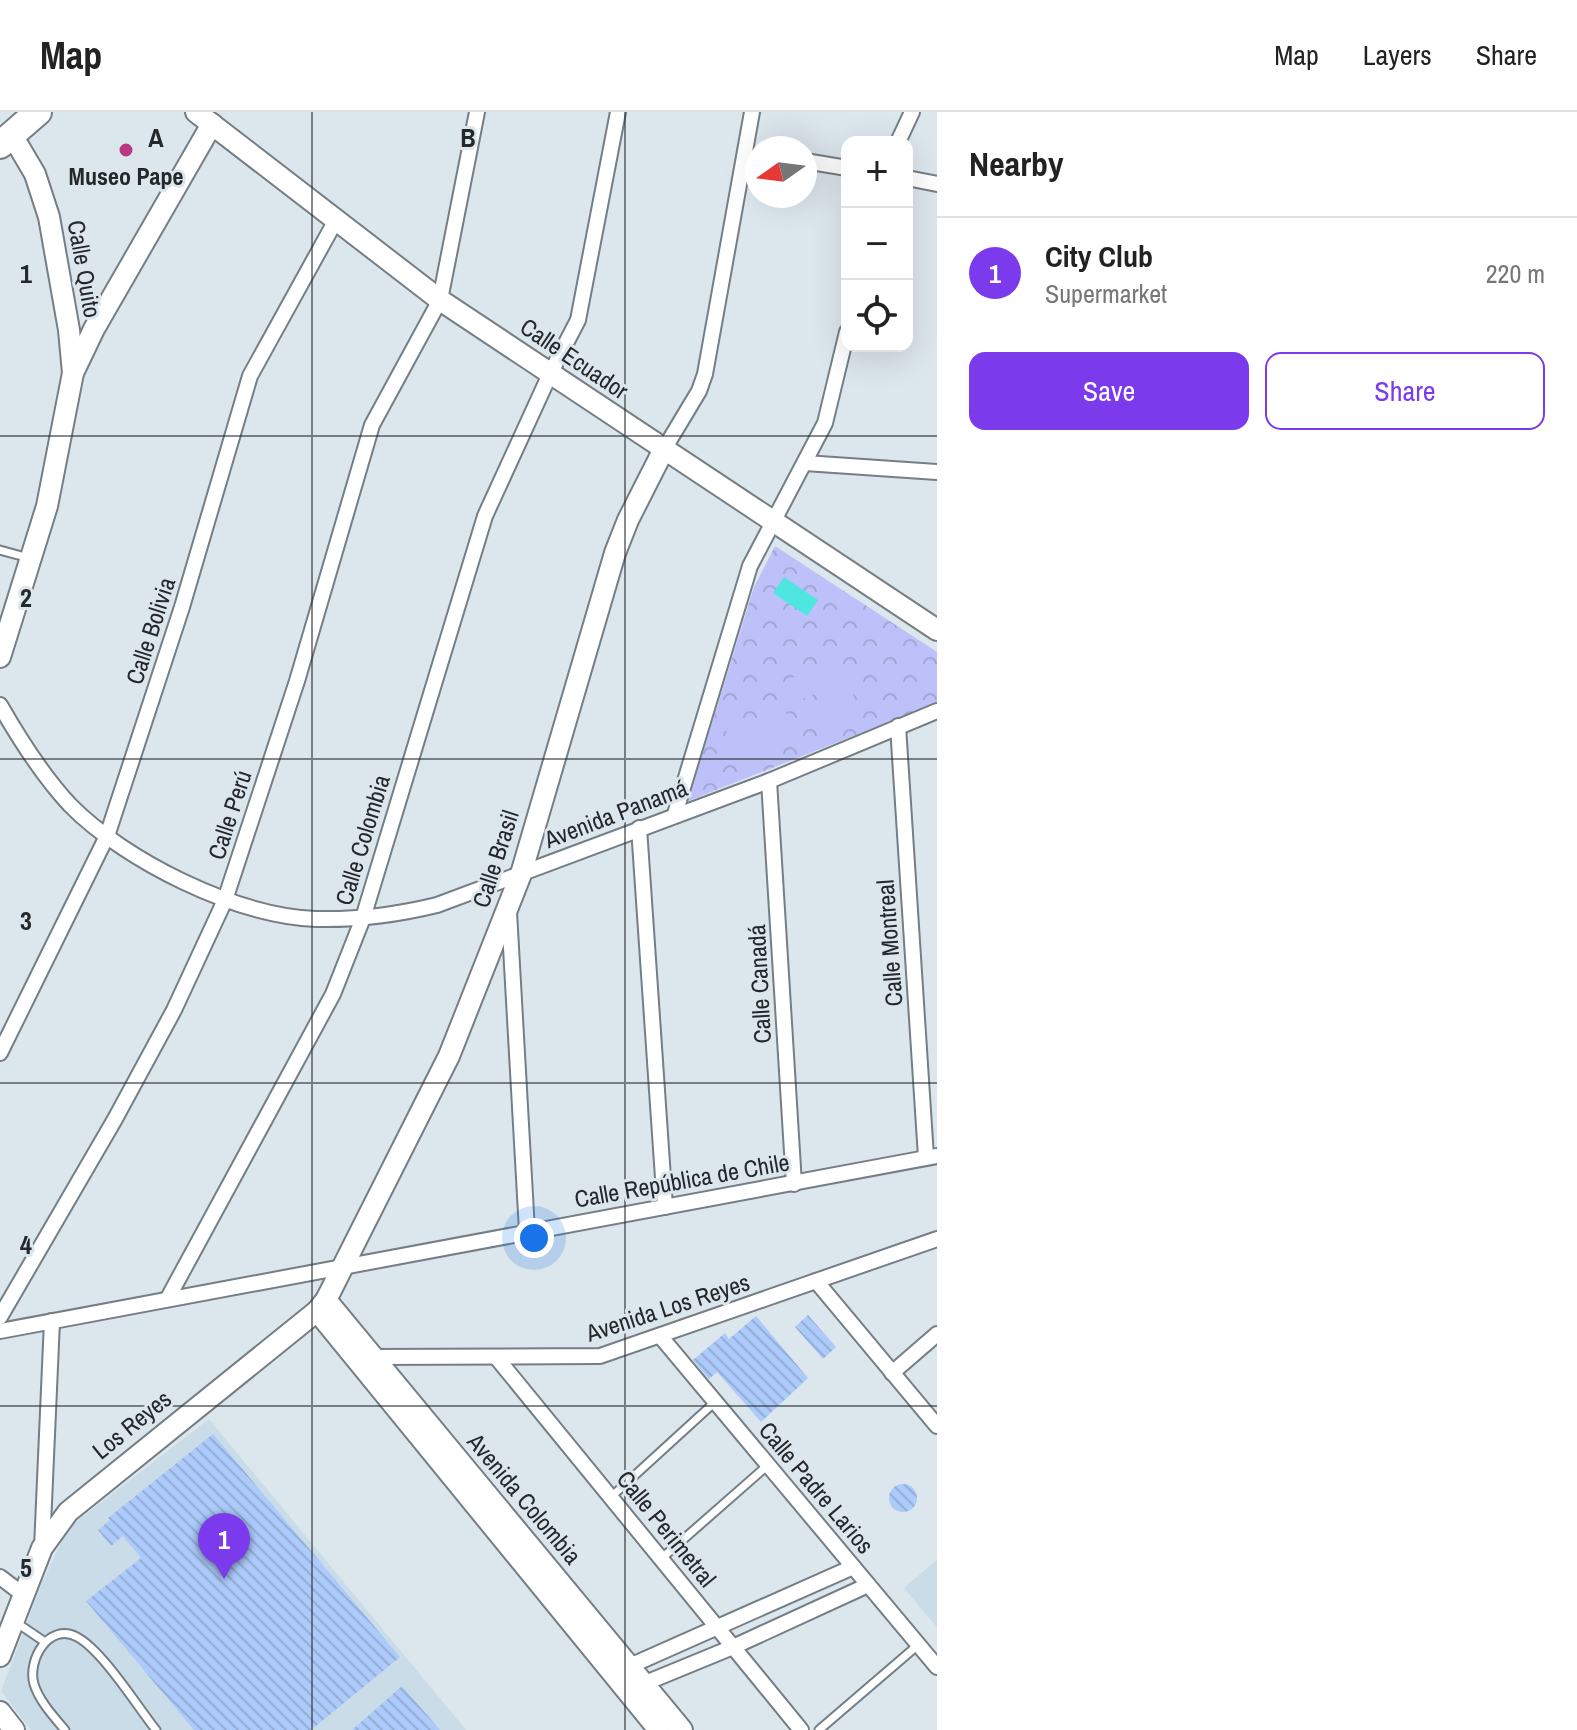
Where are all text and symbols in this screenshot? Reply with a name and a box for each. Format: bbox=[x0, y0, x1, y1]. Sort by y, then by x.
text: Map bbox=[40, 30, 102, 81]
text: Map bbox=[1274, 36, 1319, 74]
text: Layers bbox=[1363, 36, 1432, 74]
text: Share bbox=[1476, 36, 1537, 74]
text: A bbox=[148, 120, 164, 155]
text: B bbox=[460, 120, 476, 155]
north arrow bbox=[745, 136, 817, 208]
map controls bbox=[841, 136, 913, 352]
button: + bbox=[841, 136, 913, 208]
marker: Museo Pape bbox=[117, 141, 135, 159]
text: Nearby bbox=[969, 141, 1064, 187]
place label: Museo Pape bbox=[69, 160, 183, 192]
button: − bbox=[841, 208, 913, 280]
street label: Calle Quito bbox=[61, 218, 109, 320]
text: City Club bbox=[1045, 236, 1153, 276]
text: 1 bbox=[20, 256, 32, 291]
text: 1 bbox=[989, 256, 1001, 291]
text: 220 m bbox=[1486, 256, 1545, 291]
text: Supermarket bbox=[1045, 276, 1167, 311]
button: locate bbox=[841, 280, 913, 352]
street label: Calle Ecuador bbox=[514, 310, 635, 406]
button: Save bbox=[969, 352, 1249, 430]
button: Share bbox=[1265, 352, 1545, 430]
street label: Calle Bolivia bbox=[118, 573, 182, 688]
text: 2 bbox=[20, 580, 32, 615]
street label: Calle Perú bbox=[200, 766, 258, 863]
street label: Calle Colombia bbox=[327, 771, 397, 909]
street label: Avenida Panamá bbox=[539, 771, 692, 855]
street label: Calle Brasil bbox=[464, 806, 526, 911]
street label: Calle Montreal bbox=[869, 879, 909, 1007]
text: 3 bbox=[20, 903, 32, 938]
street label: Calle Canadá bbox=[740, 924, 778, 1044]
street label: Calle República de Chile bbox=[572, 1145, 792, 1215]
your location bbox=[514, 1218, 554, 1258]
text: 4 bbox=[20, 1227, 32, 1262]
street label: Avenida Los Reyes bbox=[581, 1266, 754, 1349]
street label: Los Reyes bbox=[85, 1383, 178, 1466]
street label: Calle Padre Larios bbox=[752, 1415, 881, 1560]
street label: Avenida Colombia bbox=[460, 1425, 589, 1571]
street label: Calle Perimetral bbox=[610, 1463, 724, 1593]
pin: 1 bbox=[198, 1513, 250, 1579]
text: 5 bbox=[20, 1550, 32, 1585]

